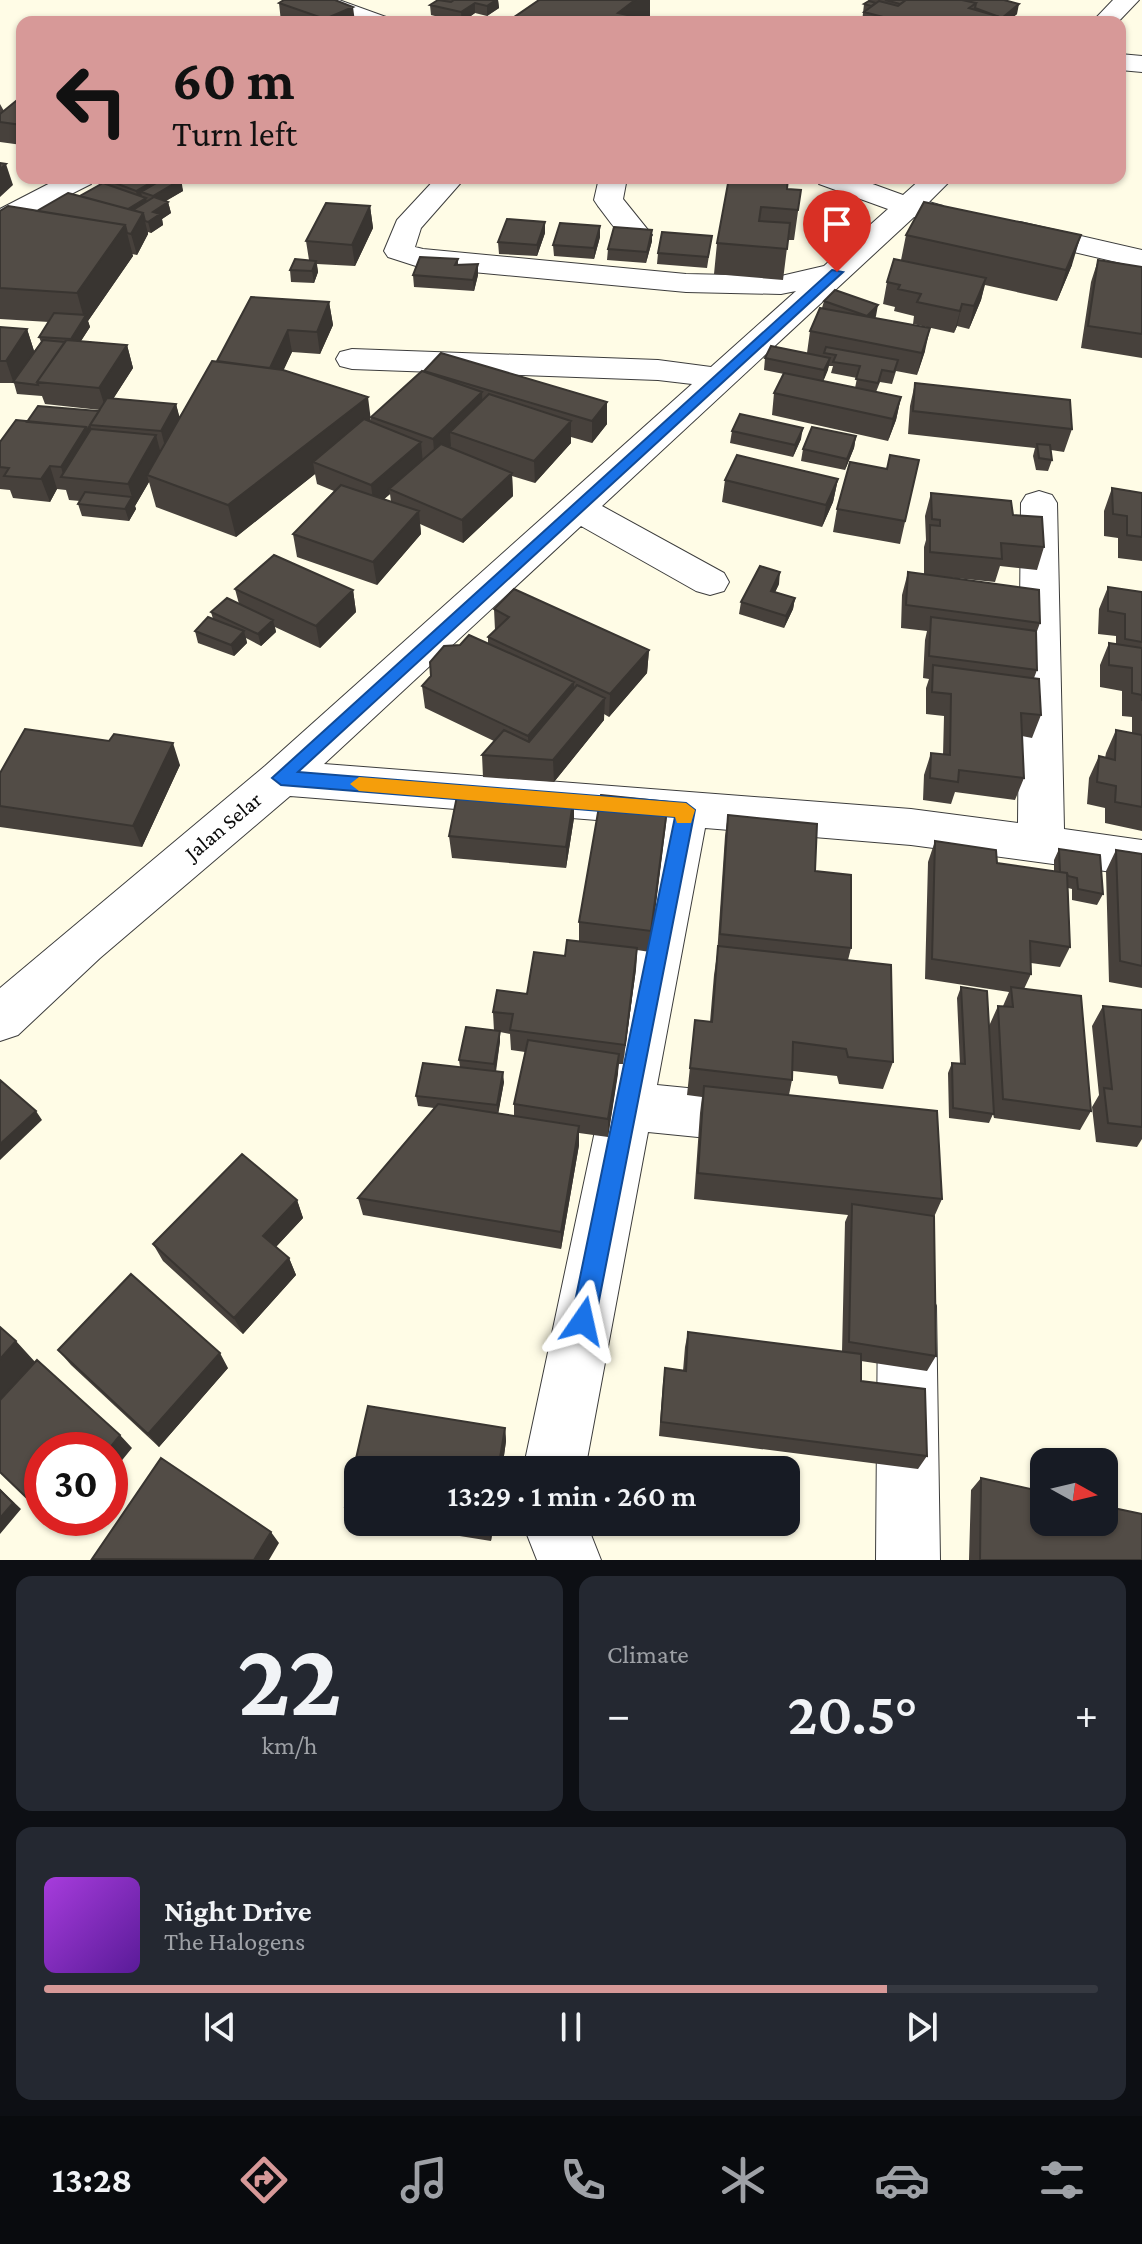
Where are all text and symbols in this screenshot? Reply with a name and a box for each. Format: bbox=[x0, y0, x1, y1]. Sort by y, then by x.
icon: left bbox=[40, 48, 144, 152]
text: 60 m bbox=[172, 49, 295, 111]
text: Turn left bbox=[172, 114, 297, 154]
pin bbox=[803, 190, 871, 272]
icon: arrive bbox=[815, 202, 859, 246]
street label: Jalan Selar bbox=[178, 787, 267, 867]
position arrow bbox=[541, 1279, 625, 1363]
speed limit sign: 30 bbox=[24, 1432, 128, 1536]
north arrow bbox=[1030, 1448, 1118, 1536]
map controls bbox=[1030, 1448, 1118, 1536]
text: 13:29 · 1 min · 260 m bbox=[448, 1479, 696, 1512]
text: 22 bbox=[237, 1621, 342, 1736]
text: Climate bbox=[607, 1640, 689, 1669]
text: 20.5° bbox=[788, 1680, 917, 1747]
text: − bbox=[607, 1690, 630, 1738]
text: + bbox=[1075, 1690, 1098, 1738]
text: km/h bbox=[261, 1731, 318, 1760]
text: Night Drive bbox=[164, 1894, 312, 1927]
text: The Halogens bbox=[164, 1927, 305, 1956]
icon: previous bbox=[198, 2005, 242, 2049]
icon: pause bbox=[549, 2005, 593, 2049]
icon: next bbox=[900, 2005, 944, 2049]
icon: directions bbox=[236, 2152, 292, 2208]
icon: music bbox=[396, 2152, 452, 2208]
icon: phone bbox=[555, 2152, 611, 2208]
icon: climate bbox=[715, 2152, 771, 2208]
icon: car bbox=[874, 2152, 930, 2208]
icon: filters bbox=[1034, 2152, 1090, 2208]
text: 13:28 bbox=[52, 2160, 132, 2200]

